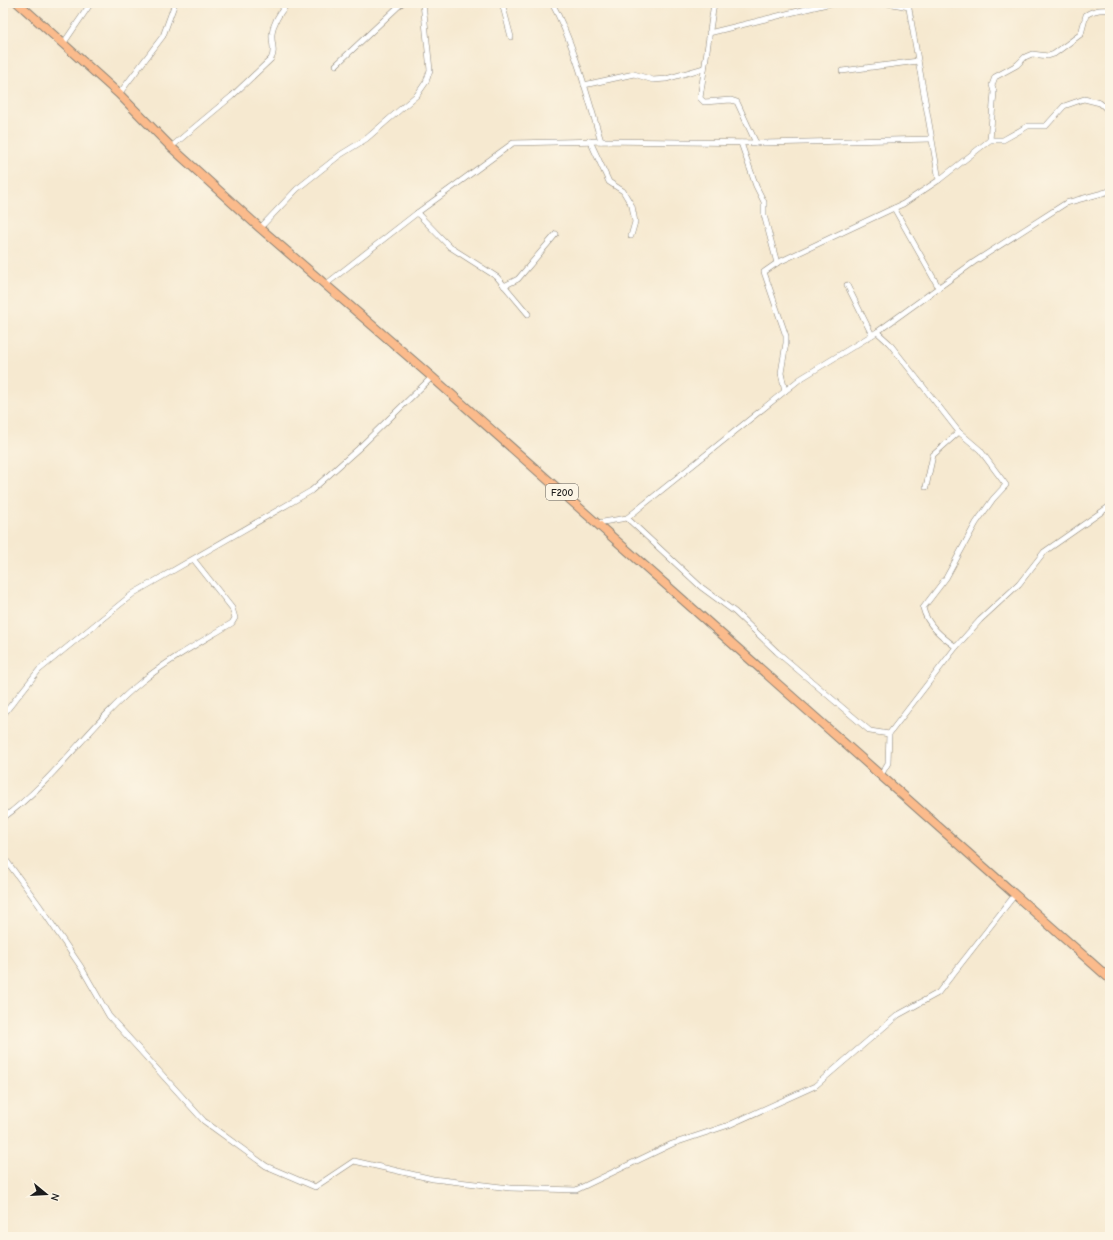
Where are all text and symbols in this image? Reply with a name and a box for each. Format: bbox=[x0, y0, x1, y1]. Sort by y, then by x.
road number: F200 bbox=[546, 484, 578, 500]
north arrow bbox=[26, 1174, 66, 1214]
text: N bbox=[48, 1192, 62, 1202]

